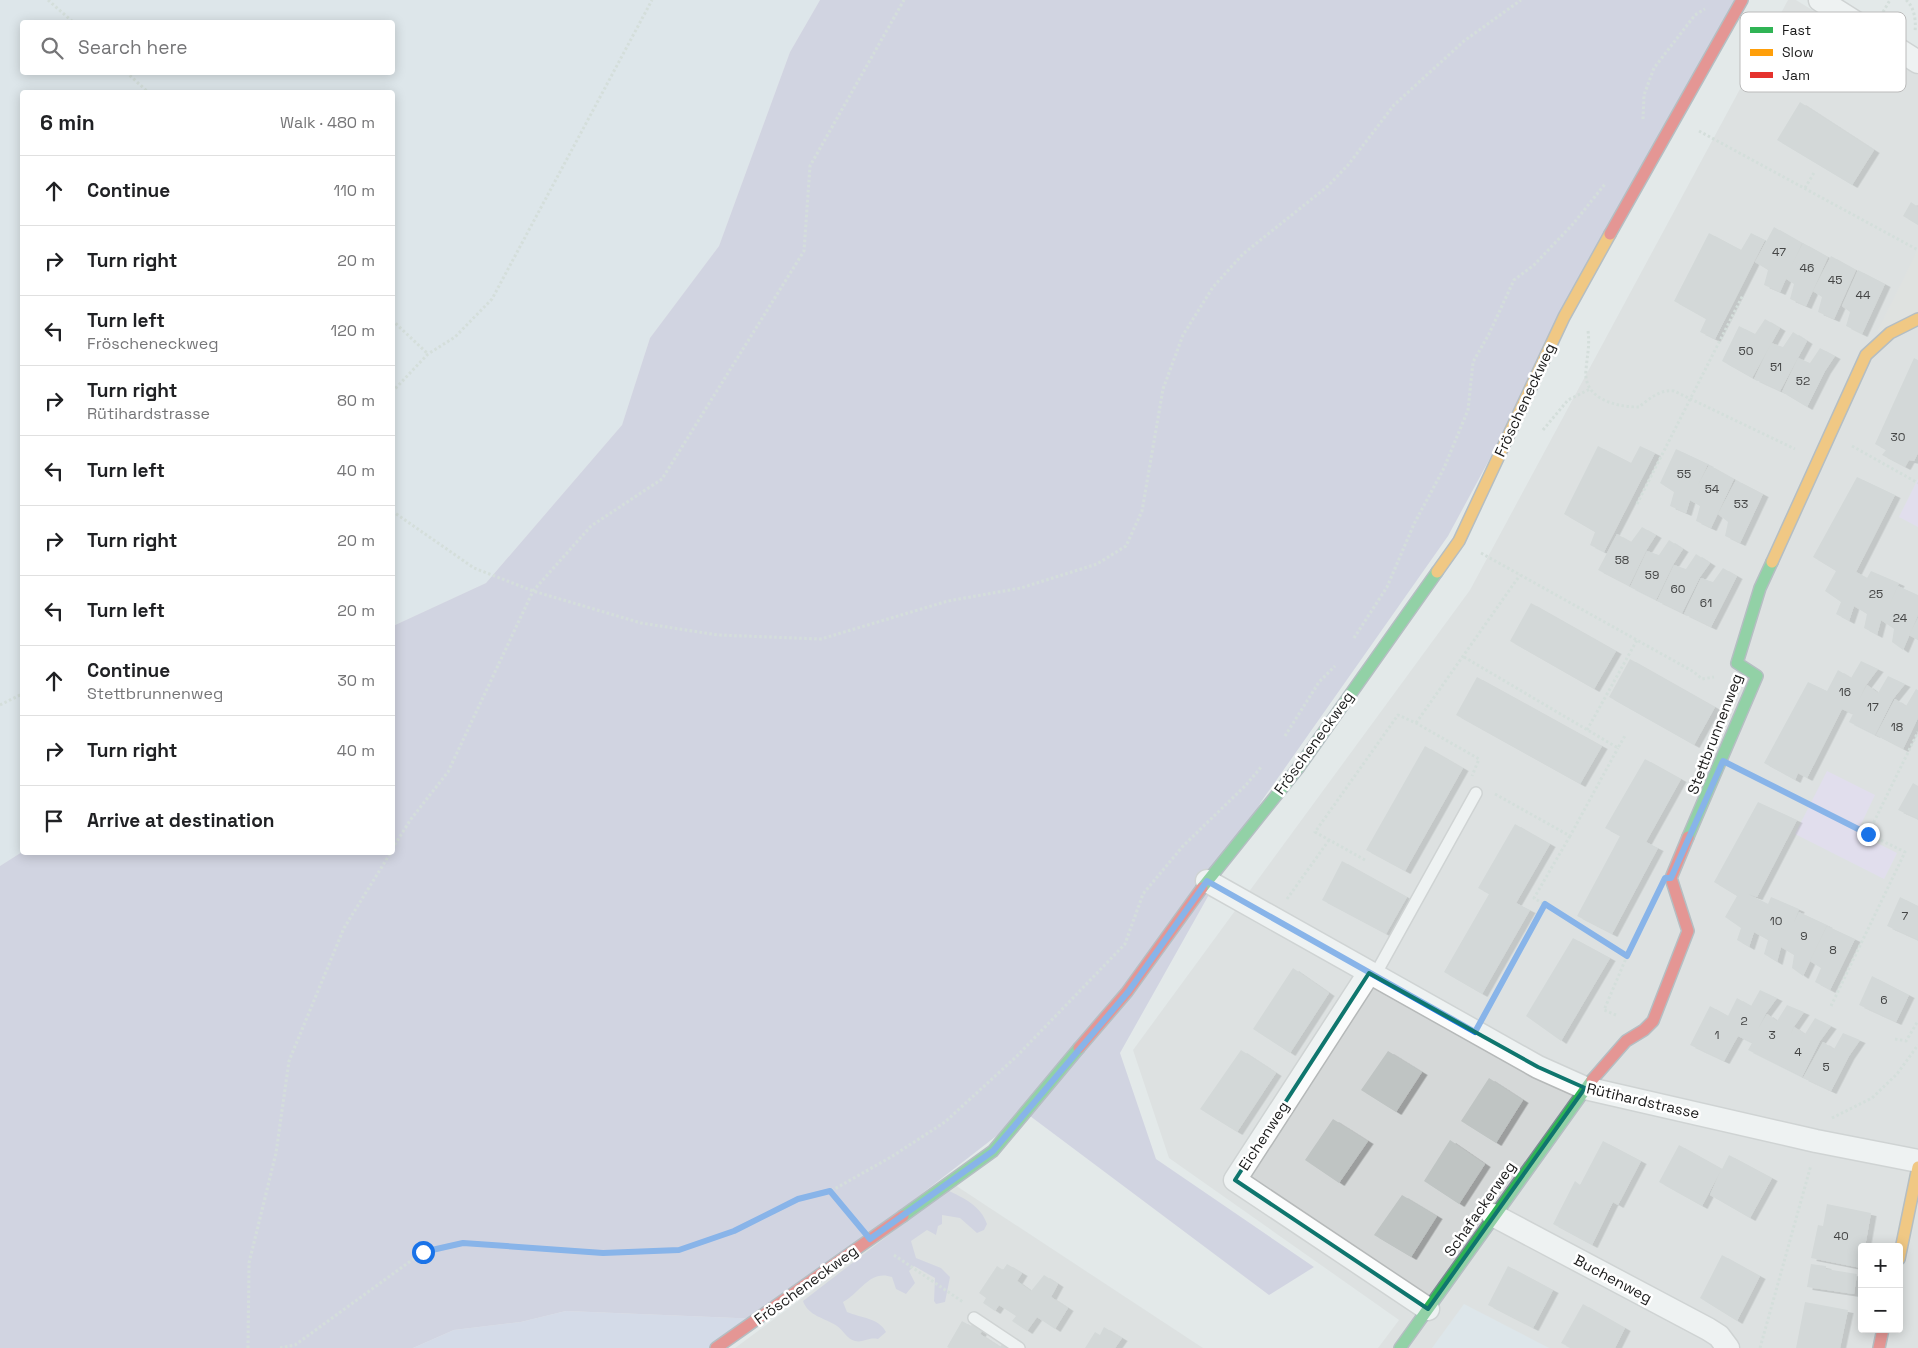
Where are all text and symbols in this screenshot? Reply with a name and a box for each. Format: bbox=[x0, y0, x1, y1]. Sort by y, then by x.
legend bbox=[1740, 12, 1906, 92]
search box bbox=[20, 20, 395, 75]
text: Fast bbox=[1782, 21, 1811, 39]
icon: search bbox=[38, 34, 66, 62]
text: Search here bbox=[78, 35, 188, 60]
text: Slow bbox=[1782, 43, 1814, 61]
text: Jam bbox=[1782, 66, 1810, 84]
text: 6 min bbox=[40, 109, 95, 136]
text: Walk · 480 m bbox=[280, 112, 375, 133]
icon: ahead bbox=[40, 177, 68, 205]
text: Continue bbox=[87, 178, 170, 203]
text: 110 m bbox=[333, 180, 375, 201]
house number: 47 bbox=[1772, 244, 1786, 260]
icon: right bbox=[40, 247, 68, 275]
text: Turn right bbox=[87, 248, 177, 273]
text: 20 m bbox=[337, 250, 375, 271]
house number: 46 bbox=[1800, 260, 1814, 276]
house number: 45 bbox=[1828, 272, 1842, 288]
house number: 44 bbox=[1855, 287, 1871, 303]
text: Turn left bbox=[87, 308, 165, 333]
icon: left bbox=[40, 317, 68, 345]
text: 120 m bbox=[331, 320, 375, 341]
text: Fröscheneckweg bbox=[87, 333, 218, 354]
street label: Fröscheneckweg bbox=[1490, 340, 1559, 460]
house number: 50 bbox=[1739, 343, 1753, 359]
house number: 51 bbox=[1770, 359, 1782, 375]
house number: 52 bbox=[1796, 373, 1810, 389]
text: Turn right bbox=[87, 378, 177, 403]
icon: right bbox=[40, 387, 68, 415]
text: 80 m bbox=[337, 390, 375, 411]
text: Rütihardstrasse bbox=[87, 403, 210, 424]
house number: 30 bbox=[1891, 429, 1905, 445]
icon: left bbox=[40, 457, 68, 485]
text: Turn left bbox=[87, 458, 165, 483]
text: 40 m bbox=[337, 460, 375, 481]
house number: 55 bbox=[1677, 466, 1691, 482]
house number: 54 bbox=[1705, 481, 1720, 497]
house number: 53 bbox=[1734, 496, 1748, 512]
icon: right bbox=[40, 527, 68, 555]
text: Turn right bbox=[87, 528, 177, 553]
text: 20 m bbox=[337, 530, 375, 551]
house number: 58 bbox=[1615, 552, 1629, 568]
house number: 59 bbox=[1645, 567, 1659, 583]
house number: 60 bbox=[1670, 581, 1686, 597]
house number: 25 bbox=[1869, 586, 1883, 602]
house number: 61 bbox=[1700, 595, 1712, 611]
icon: left bbox=[40, 597, 68, 625]
text: Turn left bbox=[87, 598, 165, 623]
text: 20 m bbox=[337, 600, 375, 621]
house number: 24 bbox=[1893, 610, 1908, 626]
text: Continue bbox=[87, 658, 170, 683]
icon: ahead bbox=[40, 667, 68, 695]
text: 30 m bbox=[337, 670, 375, 691]
street label: Stettbrunnenweg bbox=[1683, 671, 1746, 797]
text: Stettbrunnenweg bbox=[87, 683, 223, 704]
house number: 16 bbox=[1839, 684, 1851, 700]
street label: Fröscheneckweg bbox=[1270, 687, 1357, 798]
house number: 17 bbox=[1867, 699, 1879, 715]
house number: 18 bbox=[1891, 719, 1903, 735]
icon: right bbox=[40, 737, 68, 765]
text: Turn right bbox=[87, 738, 177, 763]
text: 40 m bbox=[337, 740, 375, 761]
icon: arrive bbox=[40, 807, 68, 835]
text: Arrive at destination bbox=[87, 808, 275, 833]
route end bbox=[1857, 823, 1880, 846]
house number: 7 bbox=[1902, 908, 1909, 924]
house number: 10 bbox=[1770, 913, 1782, 929]
house number: 9 bbox=[1800, 928, 1808, 944]
house number: 8 bbox=[1829, 942, 1837, 958]
house number: 6 bbox=[1880, 992, 1888, 1008]
house number: 2 bbox=[1740, 1013, 1748, 1029]
house number: 1 bbox=[1714, 1027, 1720, 1043]
house number: 3 bbox=[1768, 1027, 1776, 1043]
house number: 4 bbox=[1794, 1044, 1802, 1060]
house number: 5 bbox=[1822, 1059, 1830, 1075]
street label: Rütihardstrasse bbox=[1585, 1078, 1702, 1123]
street label: Eichenweg bbox=[1234, 1098, 1293, 1174]
street label: Schafackerweg bbox=[1440, 1157, 1519, 1260]
house number: 40 bbox=[1833, 1228, 1849, 1244]
route start bbox=[412, 1241, 435, 1264]
street label: Fröscheneckweg bbox=[750, 1241, 861, 1328]
map controls bbox=[1858, 1243, 1903, 1333]
button: + bbox=[1858, 1243, 1903, 1288]
street label: Buchenweg bbox=[1571, 1250, 1656, 1307]
button: − bbox=[1858, 1288, 1903, 1333]

